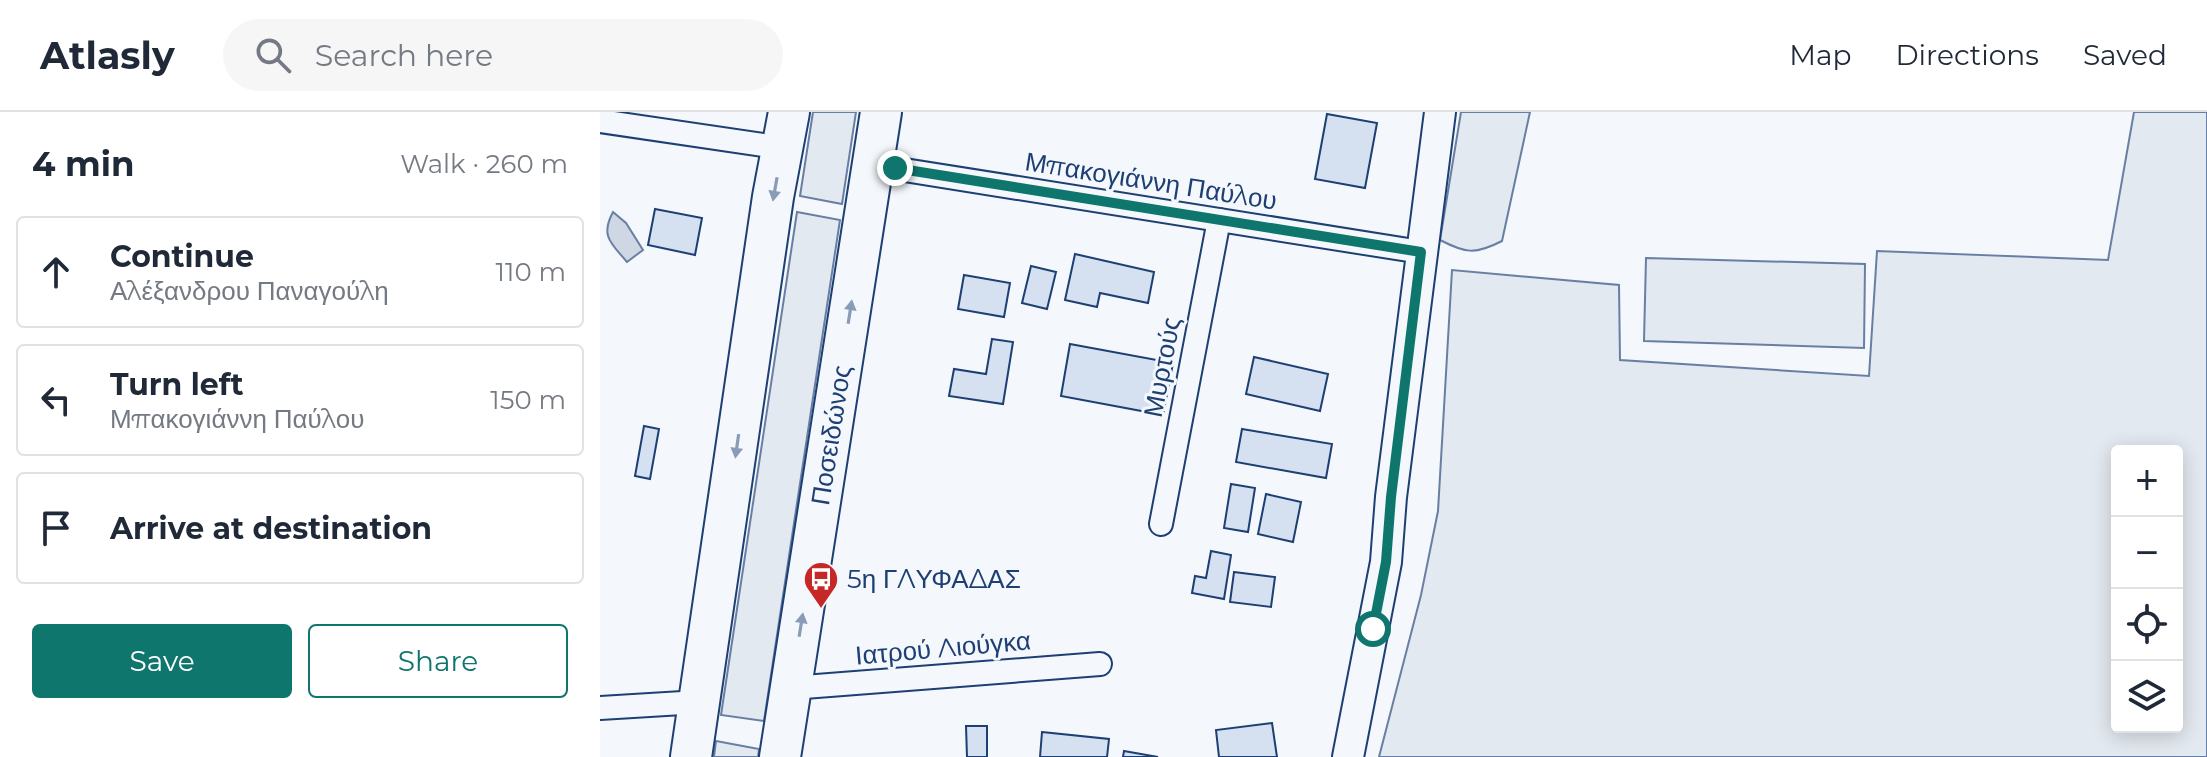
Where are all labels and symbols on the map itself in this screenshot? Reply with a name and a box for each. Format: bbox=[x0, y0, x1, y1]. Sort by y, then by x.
street label: Μπακογιάννη Παύλου bbox=[1023, 145, 1279, 217]
route end bbox=[877, 150, 913, 186]
one-way arrow bbox=[768, 177, 780, 202]
one-way arrow bbox=[844, 300, 857, 325]
street label: Μυρτούς bbox=[1137, 314, 1187, 420]
street label: Ποσειδώνος bbox=[804, 363, 858, 507]
one-way arrow bbox=[730, 434, 743, 459]
bus stop icon: 5η ΓΛΥΦΑΔΑΣ bbox=[802, 560, 840, 610]
place label: 5η ΓΛΥΦΑΔΑΣ bbox=[847, 563, 1021, 595]
route start bbox=[1355, 611, 1391, 647]
one-way arrow bbox=[795, 612, 808, 637]
street label: Ιατρού Λιούγκα bbox=[854, 624, 1032, 672]

